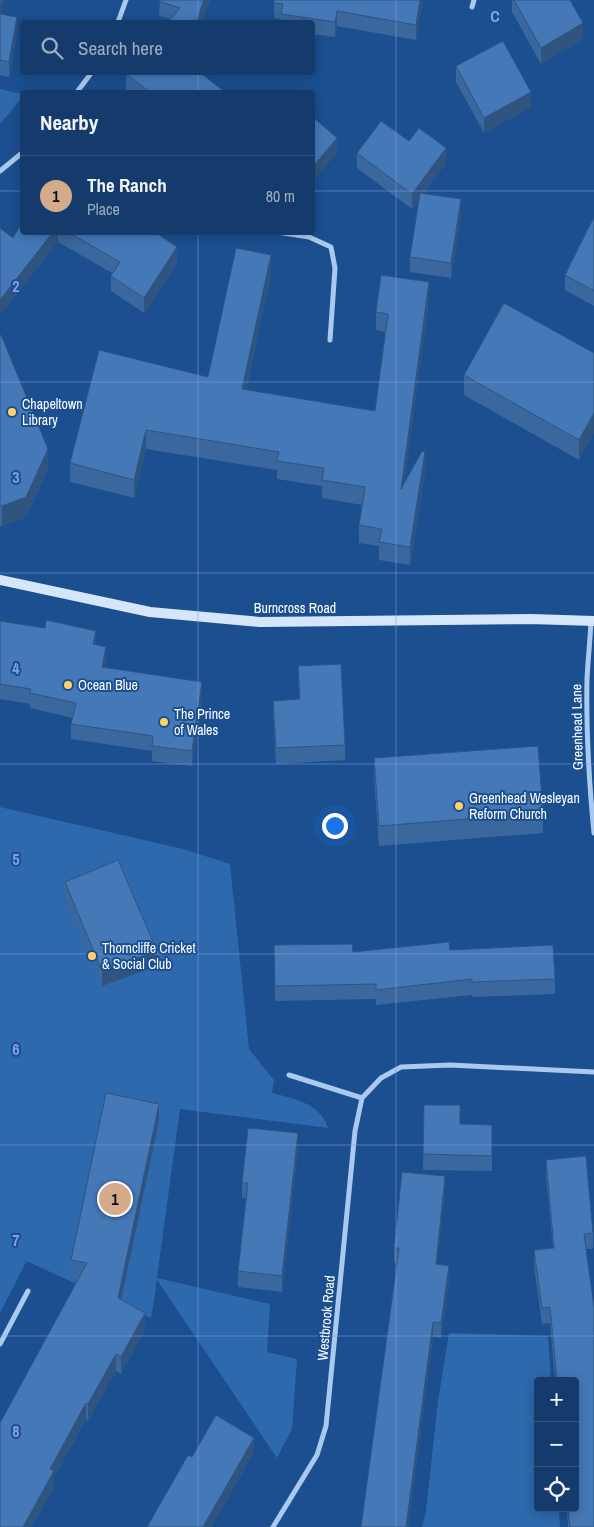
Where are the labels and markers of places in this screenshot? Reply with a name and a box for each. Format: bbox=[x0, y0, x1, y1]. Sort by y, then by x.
place label: Chapeltown Library bbox=[22, 395, 83, 429]
marker: Chapeltown Library bbox=[6, 406, 18, 418]
place label: Ocean Blue bbox=[78, 676, 138, 694]
marker: Ocean Blue bbox=[62, 679, 74, 691]
place label: The Prince of Wales bbox=[174, 705, 230, 739]
marker: The Prince of Wales bbox=[158, 716, 170, 728]
place label: Greenhead Wesleyan Reform Church bbox=[469, 789, 580, 823]
marker: Greenhead Wesleyan Reform Church bbox=[453, 800, 465, 812]
place label: Thorncliffe Cricket & Social Club bbox=[102, 939, 196, 973]
marker: Thorncliffe Cricket & Social Club bbox=[86, 950, 98, 962]
pin: 1 bbox=[99, 1180, 131, 1218]

